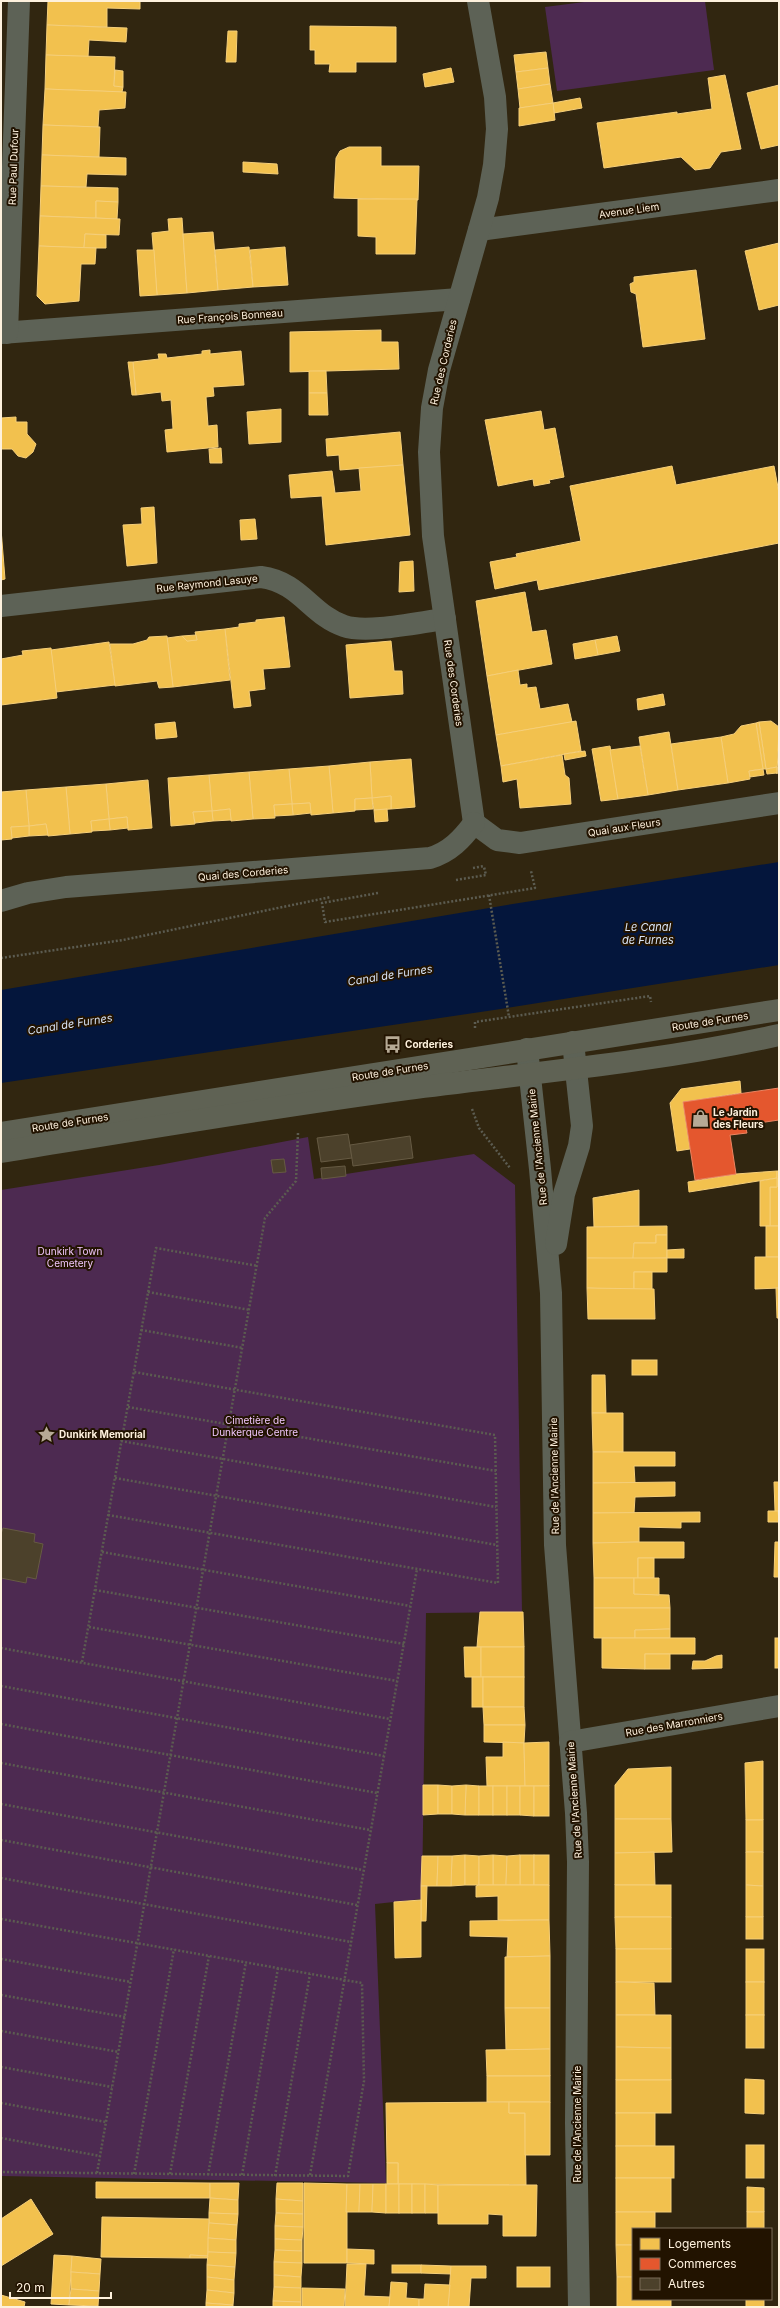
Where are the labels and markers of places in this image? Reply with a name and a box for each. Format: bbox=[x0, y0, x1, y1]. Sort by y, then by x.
bus stop icon: Corderies bbox=[382, 1034, 402, 1054]
place label: Corderies bbox=[405, 1038, 453, 1050]
place label: Le Jardin des Fleurs bbox=[713, 1106, 764, 1130]
shop icon: Le Jardin des Fleurs bbox=[690, 1108, 710, 1128]
place icon: Dunkirk Memorial bbox=[36, 1424, 56, 1444]
place label: Dunkirk Memorial bbox=[59, 1428, 146, 1440]

